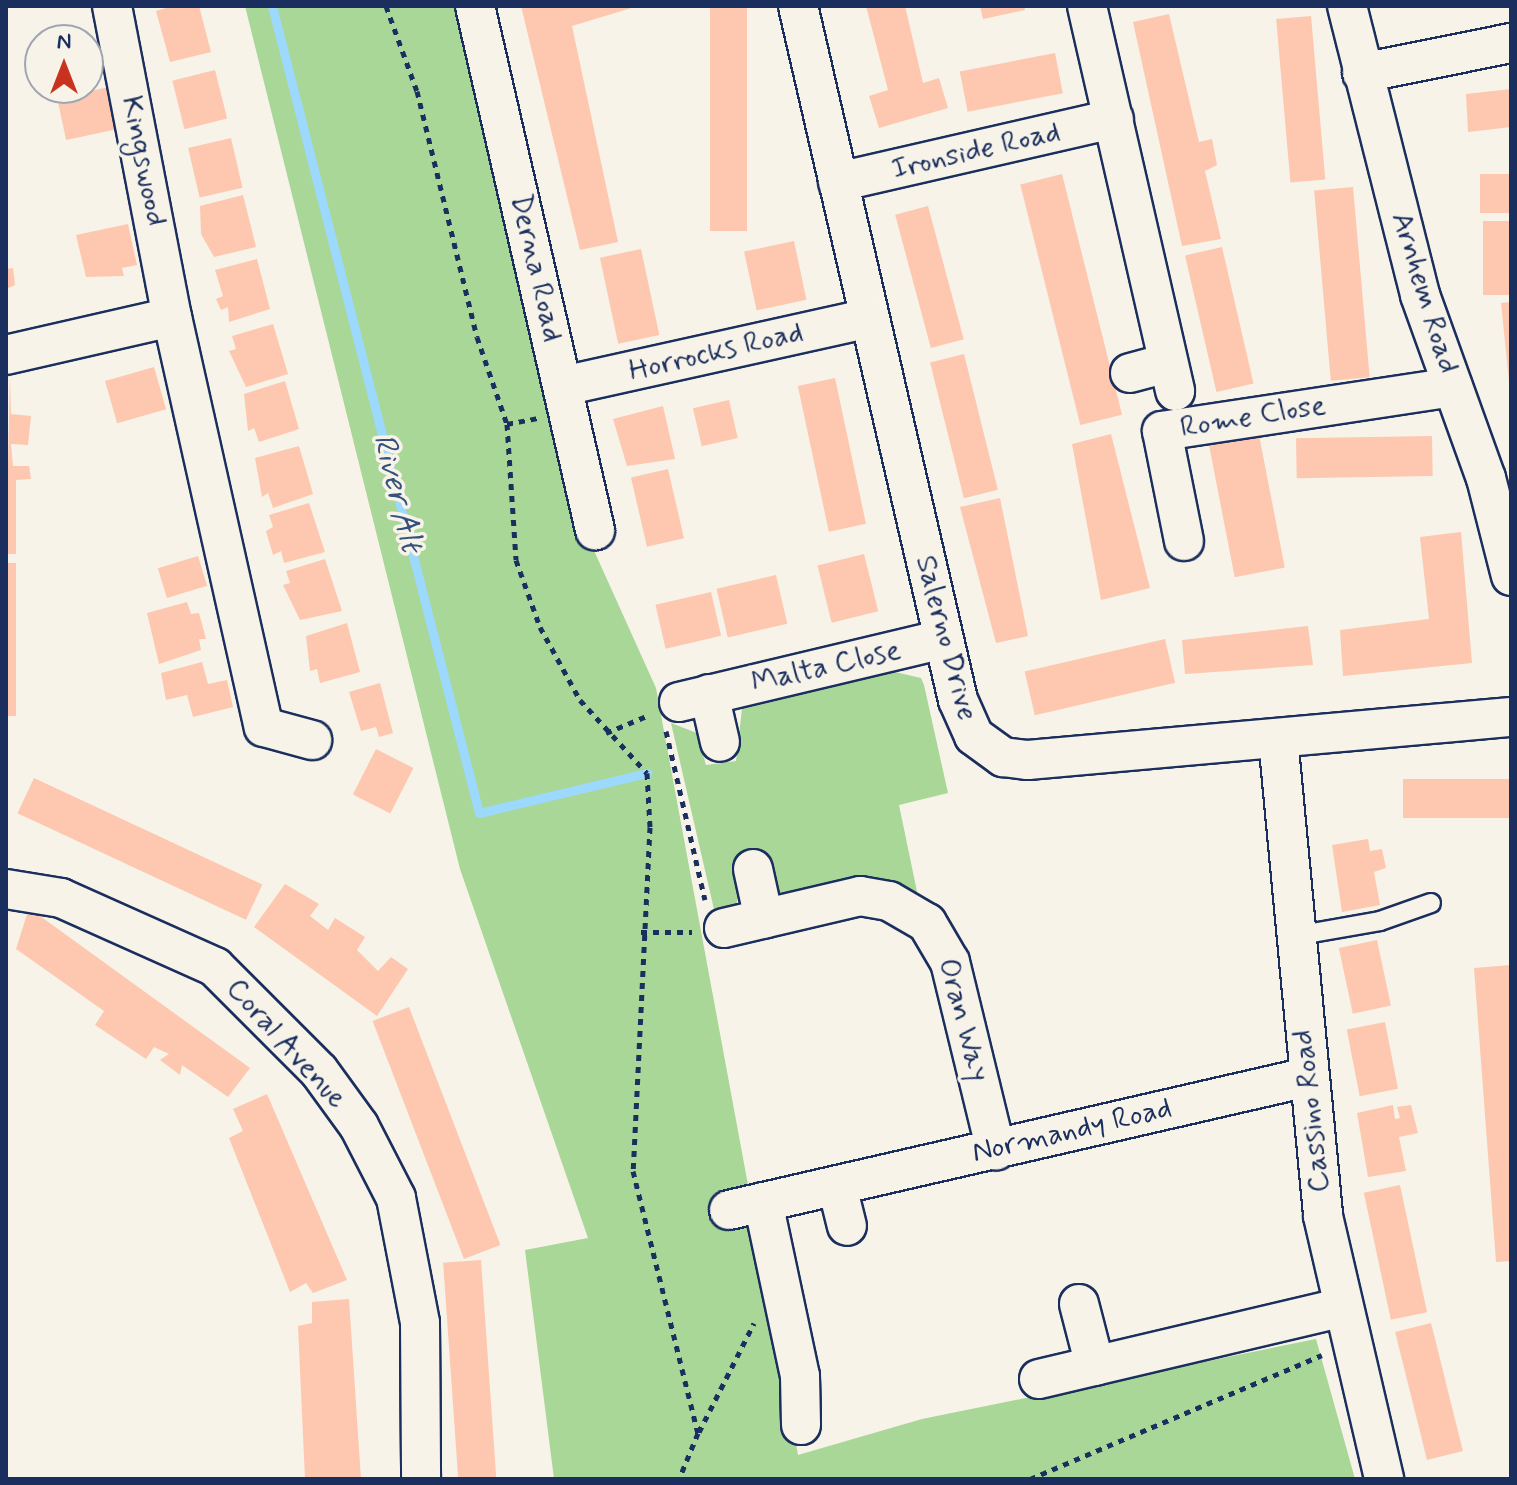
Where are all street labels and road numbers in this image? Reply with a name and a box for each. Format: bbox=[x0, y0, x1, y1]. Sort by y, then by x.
street label: Kingswood bbox=[113, 93, 173, 229]
street label: Ironside Road bbox=[888, 114, 1064, 188]
street label: Derna Road bbox=[501, 190, 571, 346]
street label: Arnhem Road bbox=[1382, 208, 1466, 378]
street label: Horrocks Road bbox=[625, 314, 807, 390]
street label: Rome Close bbox=[1177, 388, 1329, 446]
street label: Salerno Drive bbox=[907, 552, 985, 724]
street label: Malta Close bbox=[748, 632, 904, 702]
street label: Oran Way bbox=[929, 953, 997, 1087]
street label: Coral Avenue bbox=[216, 969, 356, 1119]
street label: Cassino Road bbox=[1286, 1028, 1338, 1194]
street label: Normandy Road bbox=[969, 1091, 1175, 1171]

